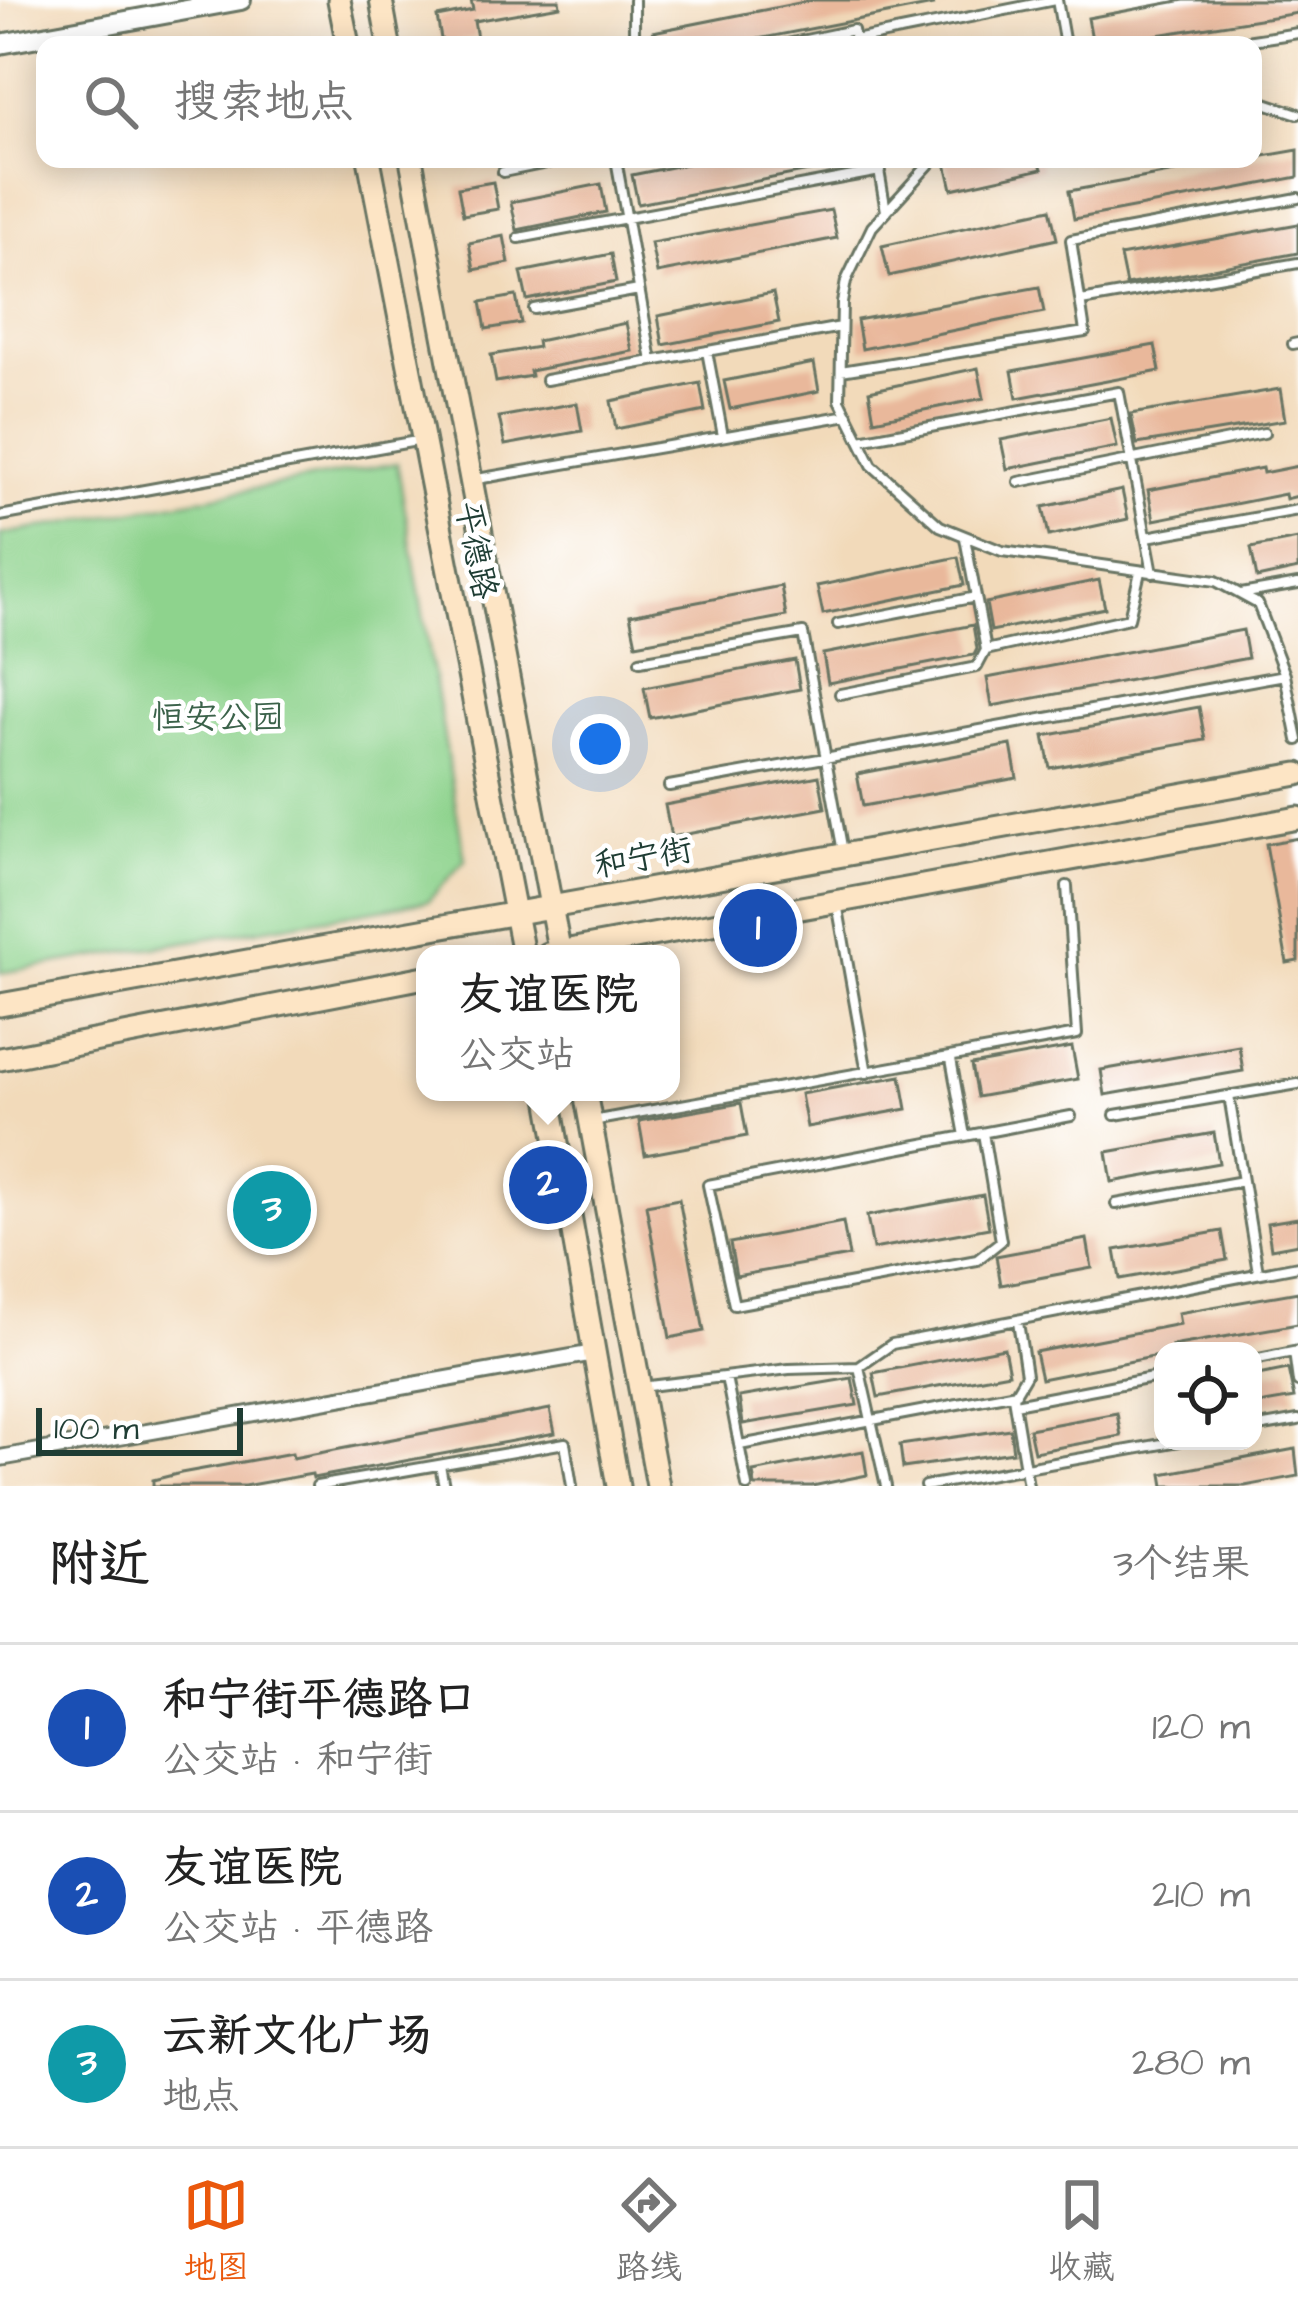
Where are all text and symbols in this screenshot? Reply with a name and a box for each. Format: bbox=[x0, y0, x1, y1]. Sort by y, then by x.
search box bbox=[36, 36, 1262, 168]
icon: search bbox=[78, 69, 144, 135]
text: 搜索地点 bbox=[174, 72, 354, 134]
street label: 平德路 bbox=[444, 497, 508, 603]
park label: 恒安公园 bbox=[152, 695, 284, 741]
your location bbox=[570, 714, 630, 774]
street label: 和宁街 bbox=[591, 827, 696, 889]
pin: 1 bbox=[719, 883, 797, 973]
popup bbox=[416, 945, 680, 1101]
text: 友谊医院 bbox=[458, 965, 638, 1027]
text: 公交站 bbox=[458, 1029, 575, 1083]
pin: 2 bbox=[509, 1140, 587, 1230]
pin: 3 bbox=[233, 1165, 311, 1255]
map controls bbox=[1154, 1342, 1262, 1450]
button: locate bbox=[1154, 1342, 1262, 1450]
scale bar bbox=[36, 1402, 243, 1455]
text: 100 m bbox=[54, 1406, 139, 1452]
text: 附近 bbox=[48, 1530, 150, 1601]
text: 3个结果 bbox=[1113, 1538, 1250, 1592]
text: 和宁街平德路口 bbox=[162, 1670, 477, 1732]
text: 1 bbox=[85, 1701, 90, 1755]
text: 120 m bbox=[1152, 1701, 1250, 1755]
text: 公交站 · 和宁街 bbox=[162, 1734, 433, 1788]
text: 友谊医院 bbox=[162, 1838, 342, 1900]
text: 2 bbox=[76, 1869, 98, 1923]
text: 210 m bbox=[1152, 1869, 1250, 1923]
text: 公交站 · 平德路 bbox=[162, 1902, 433, 1956]
text: 云新文化广场 bbox=[162, 2006, 432, 2068]
text: 3 bbox=[77, 2037, 97, 2091]
text: 280 m bbox=[1132, 2037, 1250, 2091]
text: 地点 bbox=[162, 2070, 240, 2124]
tab: 地图 bbox=[183, 2172, 249, 2291]
tab: 路线 bbox=[616, 2172, 682, 2291]
tab: 收藏 bbox=[1049, 2172, 1115, 2291]

